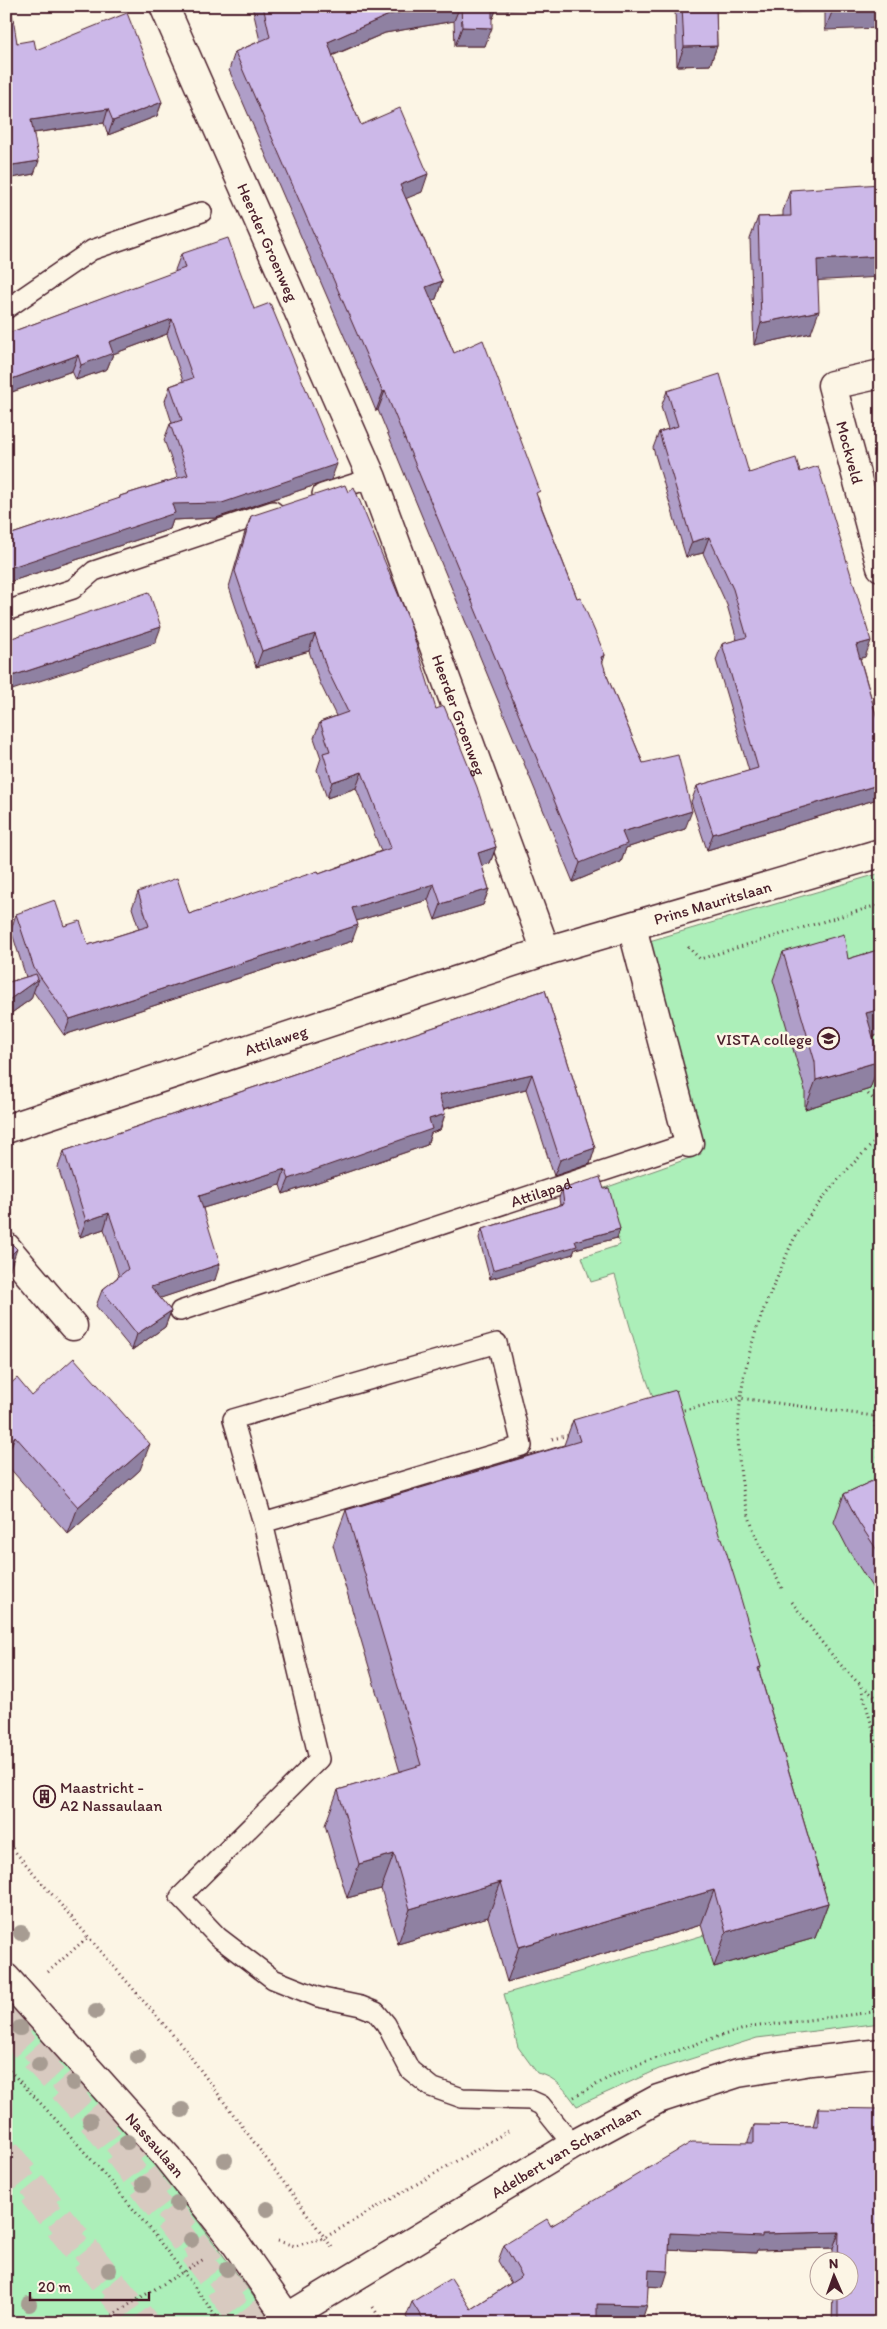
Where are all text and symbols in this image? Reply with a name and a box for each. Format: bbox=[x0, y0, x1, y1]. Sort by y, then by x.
street label: Heerder Groenweg bbox=[234, 180, 303, 305]
street label: Mockveld bbox=[833, 419, 868, 486]
street label: Heerder Groenweg bbox=[428, 652, 490, 779]
street label: Prins Mauritslaan bbox=[651, 876, 774, 928]
street label: Attilaweg bbox=[242, 1021, 310, 1059]
school or university icon: VISTA college bbox=[816, 1027, 840, 1051]
place label: VISTA college bbox=[717, 1030, 812, 1049]
street label: Attilapad bbox=[508, 1173, 574, 1211]
place label: Maastricht - A2 Nassaulaan bbox=[60, 1778, 162, 1815]
building icon: Maastricht - A2 Nassaulaan bbox=[32, 1784, 56, 1808]
street label: Adelbert van Scharnlaan bbox=[487, 2101, 644, 2202]
street label: Nassaulaan bbox=[122, 2108, 189, 2181]
north arrow bbox=[810, 2252, 860, 2302]
text: N bbox=[829, 2255, 839, 2272]
scale bar bbox=[30, 2269, 149, 2301]
text: 20 m bbox=[38, 2278, 72, 2296]

